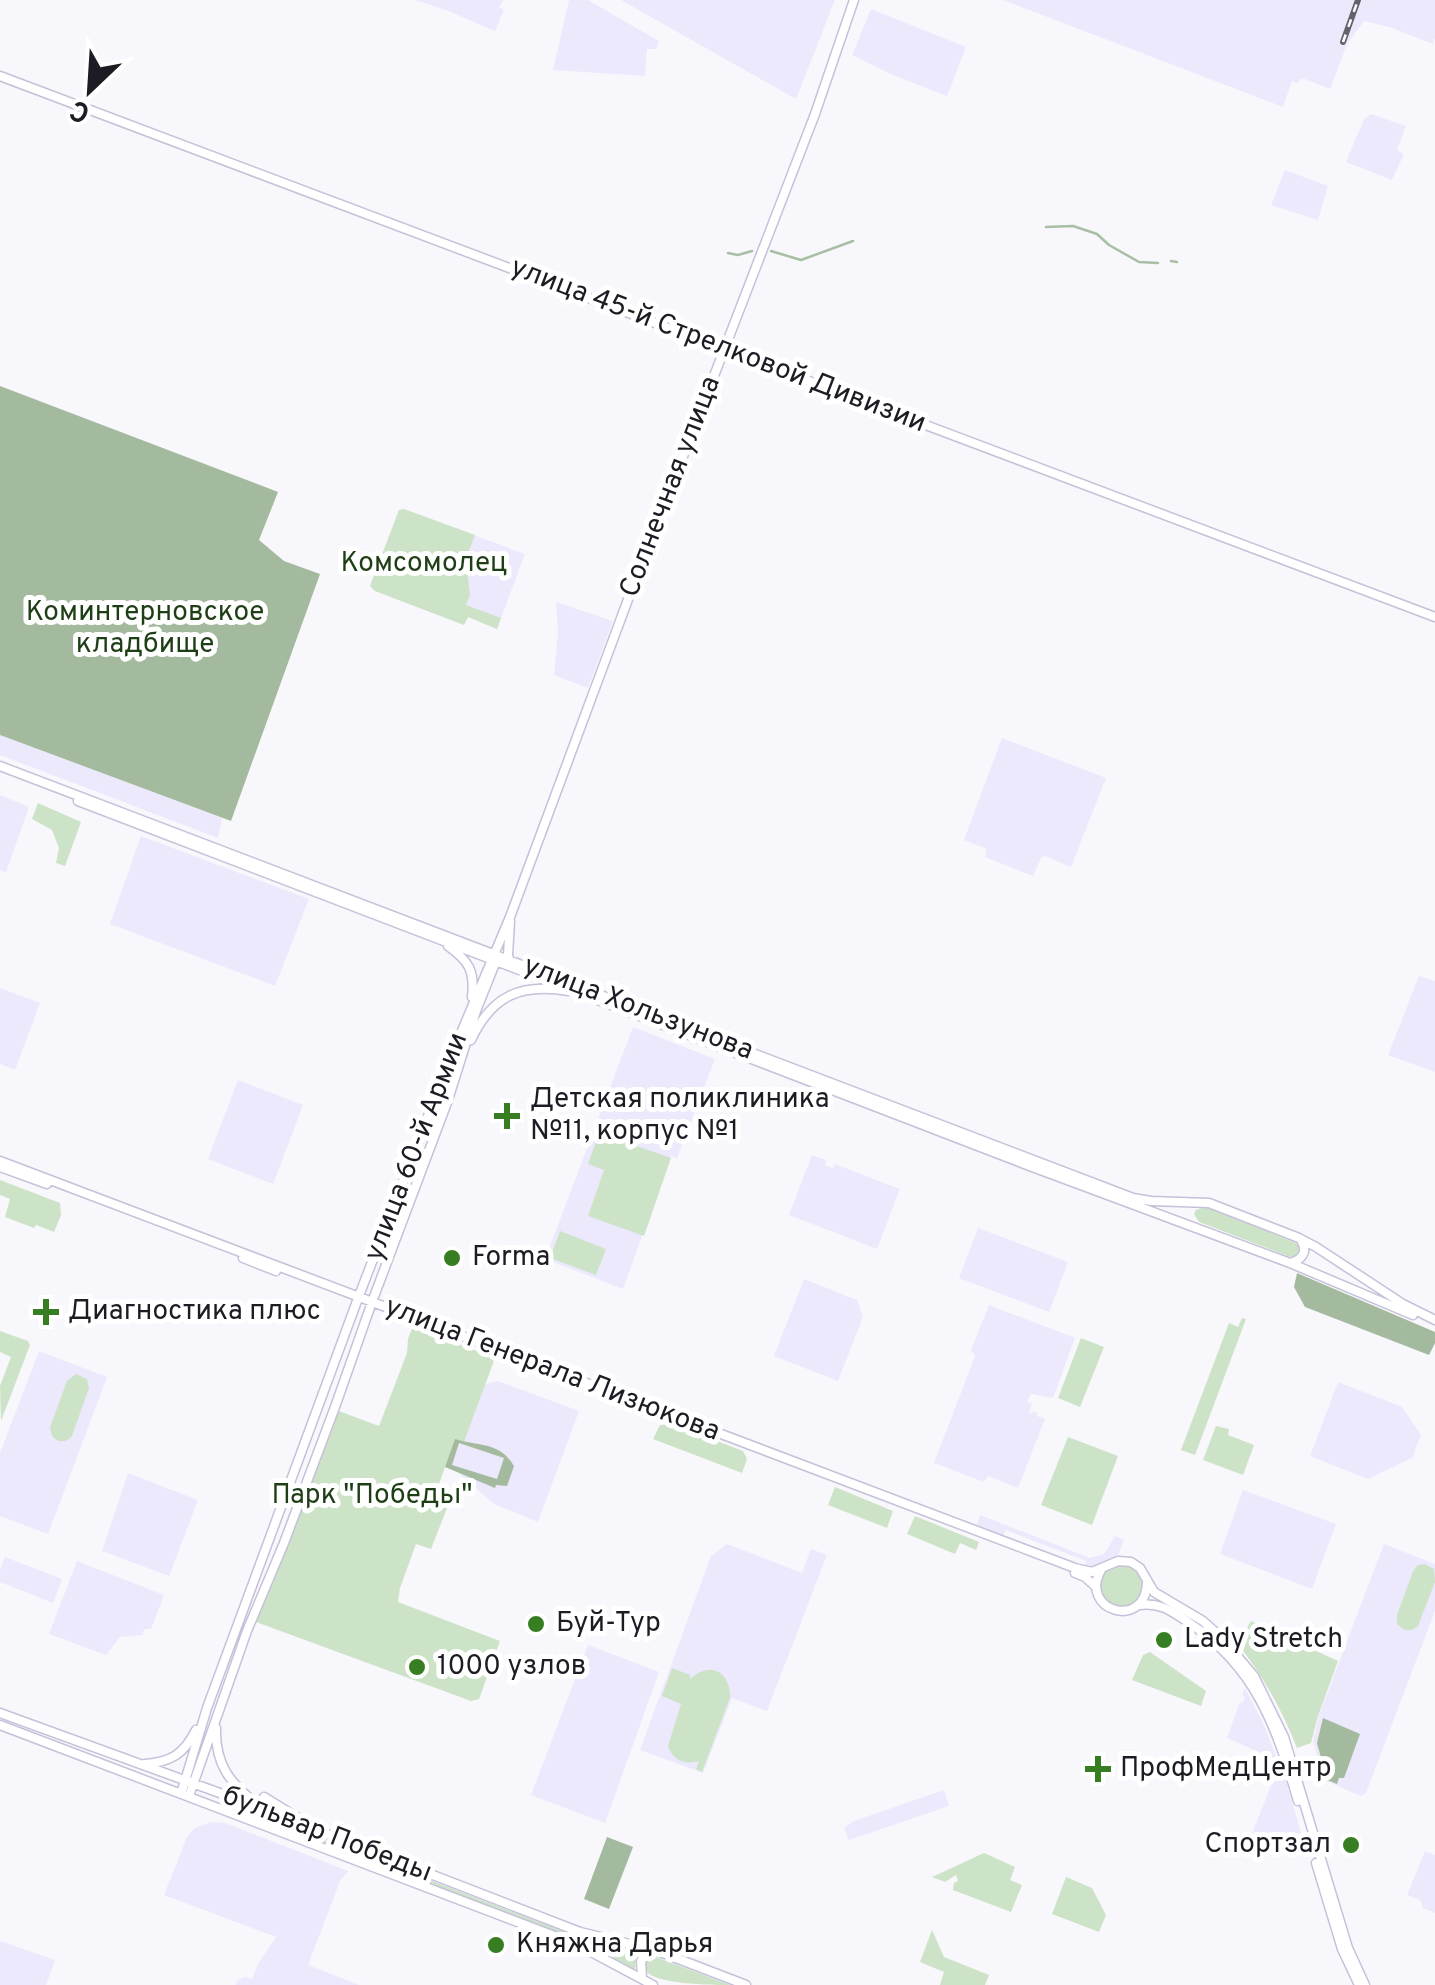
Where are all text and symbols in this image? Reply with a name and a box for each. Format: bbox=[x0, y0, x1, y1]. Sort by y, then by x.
north arrow bbox=[40, 40, 140, 140]
text: С bbox=[65, 90, 96, 130]
street label: улица 45-й Стрелковой Дивизии bbox=[505, 250, 931, 442]
street label: Солнечная улица bbox=[612, 371, 730, 603]
park label: Комсомолец bbox=[340, 546, 508, 582]
park label: Коминтерновское кладбище bbox=[26, 595, 264, 663]
street label: улица Хользунова bbox=[518, 948, 758, 1070]
street label: улица 60-й Армии bbox=[357, 1028, 477, 1266]
place label: Детская поликлиника №11, корпус №1 bbox=[530, 1082, 829, 1150]
marker: Детская поликлиника №11, корпус №1 bbox=[494, 1103, 520, 1129]
place label: Forma bbox=[472, 1240, 550, 1276]
marker: Forma bbox=[441, 1247, 463, 1269]
street label: улица Генерала Лизюкова bbox=[379, 1289, 725, 1451]
place label: Диагностика плюс bbox=[68, 1294, 321, 1330]
marker: Диагностика плюс bbox=[33, 1299, 59, 1325]
park label: Парк "Победы" bbox=[271, 1478, 473, 1514]
place label: Буй-Тур bbox=[556, 1606, 661, 1642]
marker: Буй-Тур bbox=[525, 1613, 547, 1635]
place label: Lady Stretch bbox=[1184, 1622, 1343, 1658]
marker: Lady Stretch bbox=[1153, 1629, 1175, 1651]
place label: 1000 узлов bbox=[437, 1649, 586, 1685]
marker: 1000 узлов bbox=[406, 1656, 428, 1678]
place label: ПрофМедЦентр bbox=[1120, 1751, 1332, 1787]
marker: ПрофМедЦентр bbox=[1085, 1756, 1111, 1782]
street label: бульвар Победы bbox=[217, 1778, 437, 1892]
place label: Спортзал bbox=[1205, 1827, 1331, 1863]
marker: Спортзал bbox=[1340, 1834, 1362, 1856]
place label: Княжна Дарья bbox=[516, 1927, 713, 1963]
marker: Княжна Дарья bbox=[485, 1934, 507, 1956]

